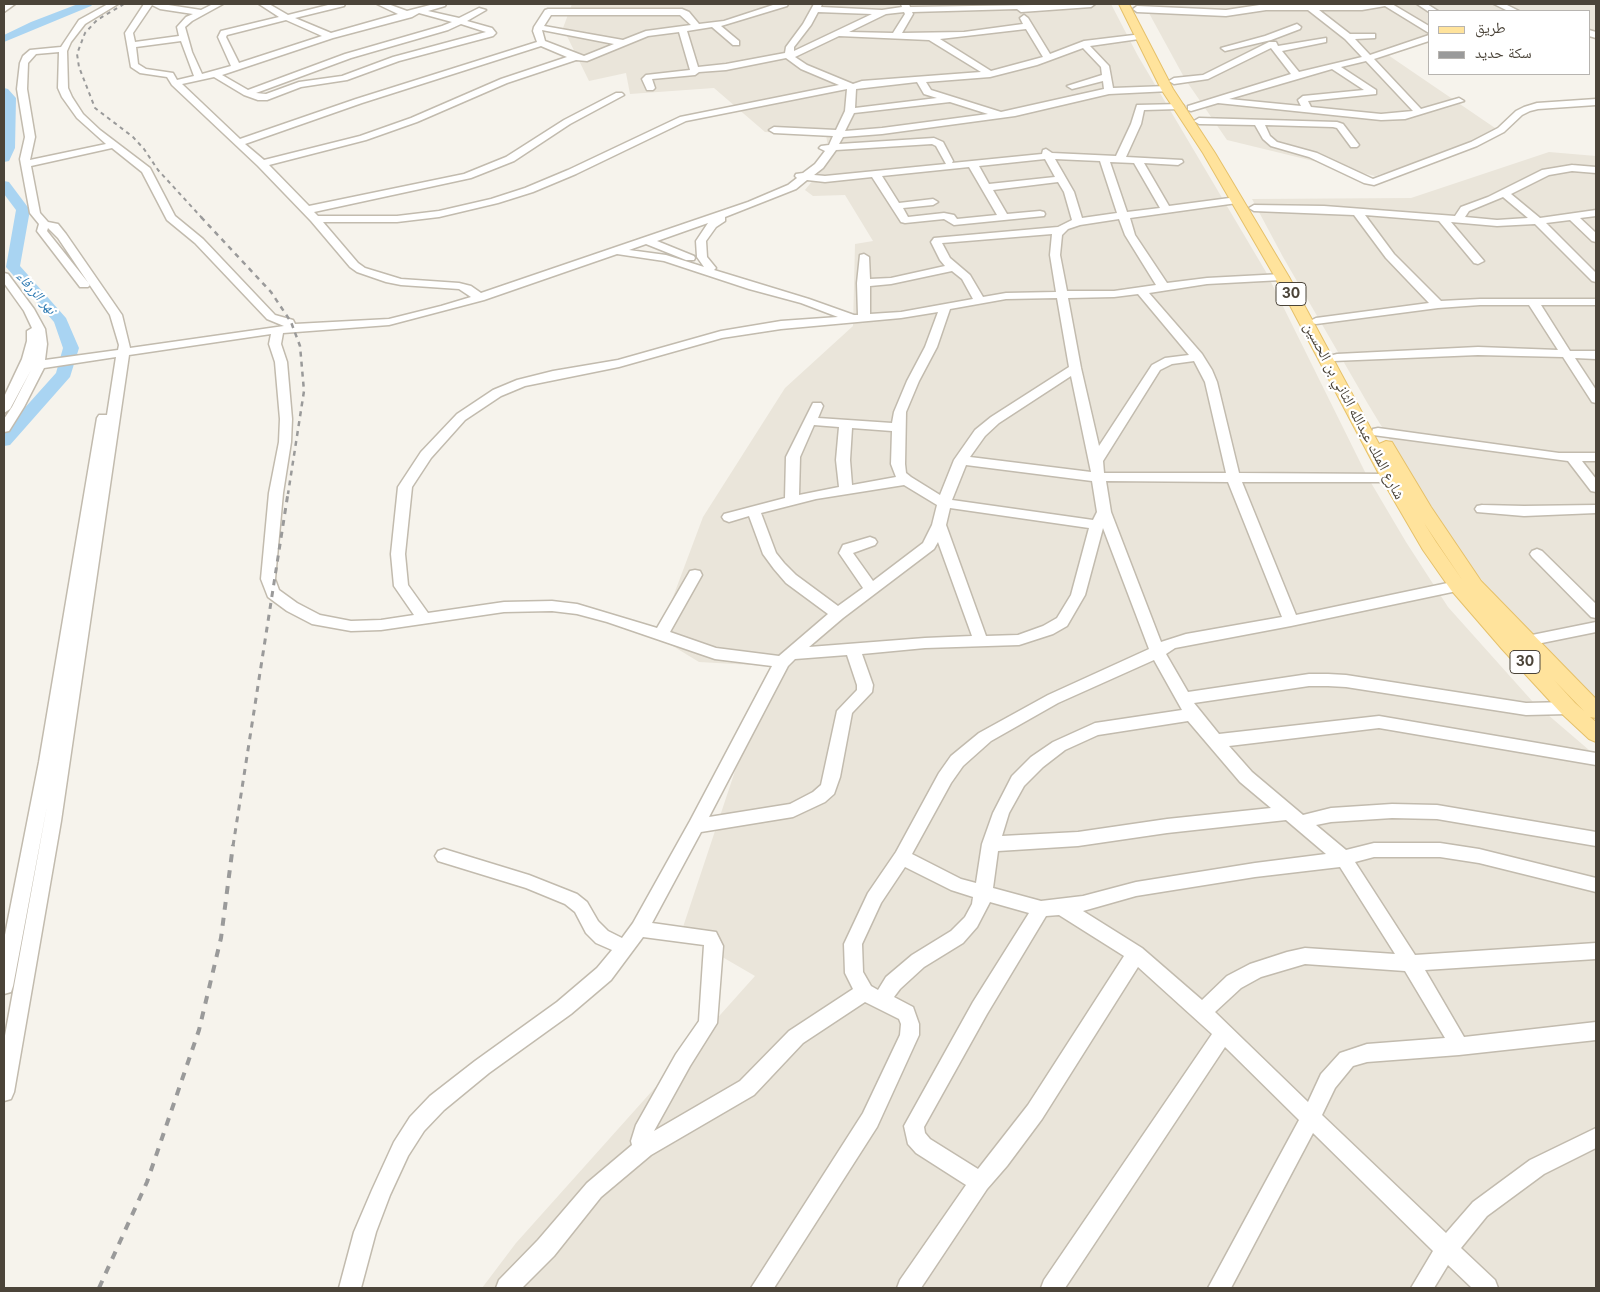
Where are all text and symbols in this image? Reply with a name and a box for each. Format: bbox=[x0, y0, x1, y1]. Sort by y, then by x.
legend bbox=[1428, 10, 1590, 75]
text: طريق bbox=[1475, 18, 1506, 37]
text: سكة حديد bbox=[1475, 43, 1532, 62]
water label: نهر الزرقاء bbox=[12, 268, 60, 318]
road number: 30 bbox=[1276, 282, 1306, 306]
street label: شارع الملك عبدالله الثاني بن الحسين bbox=[1300, 320, 1408, 502]
road number: 30 bbox=[1510, 650, 1540, 674]

